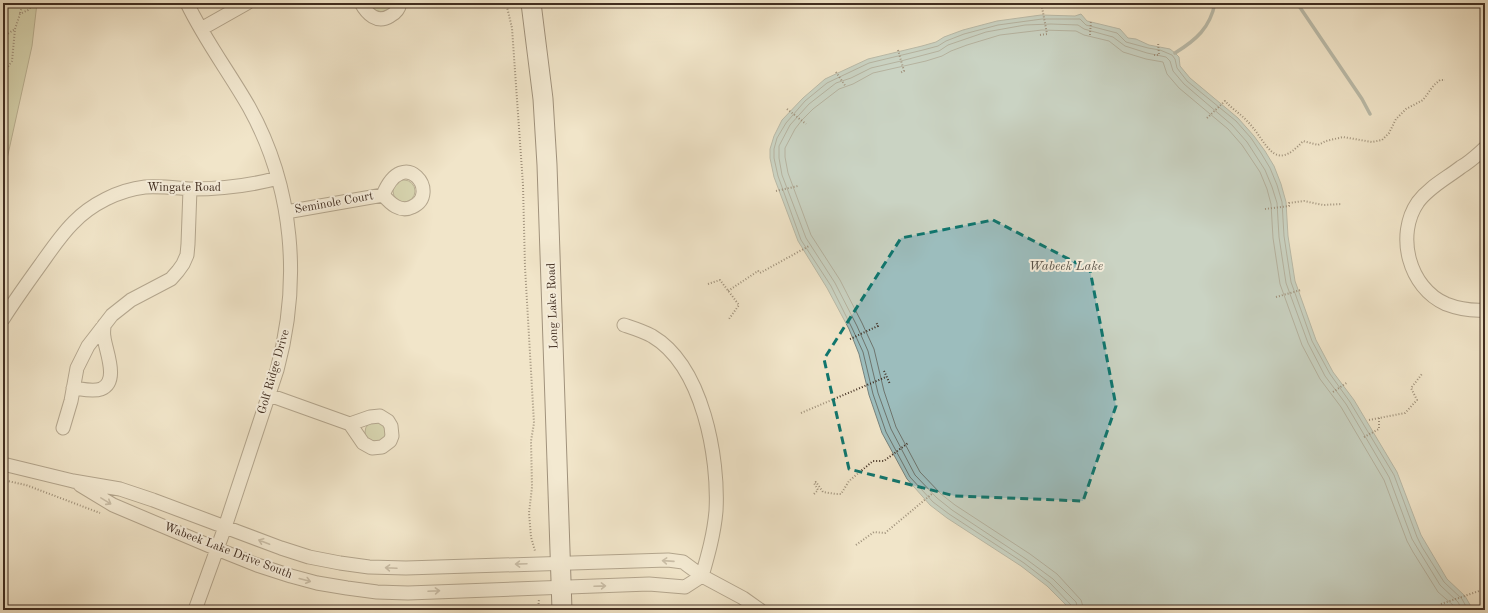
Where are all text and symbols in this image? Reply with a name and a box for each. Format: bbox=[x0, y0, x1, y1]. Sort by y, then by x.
street label: Wingate Road bbox=[147, 182, 221, 194]
street label: Seminole Court bbox=[294, 190, 374, 216]
water label: Wabeek Lake bbox=[1029, 260, 1103, 273]
street label: Long Lake Road bbox=[546, 263, 560, 349]
street label: Golf Ridge Drive bbox=[256, 328, 292, 416]
one-way arrow bbox=[100, 497, 112, 505]
street label: Wabeek Lake Drive South bbox=[162, 521, 294, 581]
one-way arrow bbox=[259, 537, 271, 545]
one-way arrow bbox=[662, 557, 675, 564]
one-way arrow bbox=[515, 560, 528, 568]
one-way arrow bbox=[385, 564, 398, 571]
one-way arrow bbox=[298, 576, 311, 584]
one-way arrow bbox=[593, 582, 606, 589]
one-way arrow bbox=[427, 588, 440, 595]

